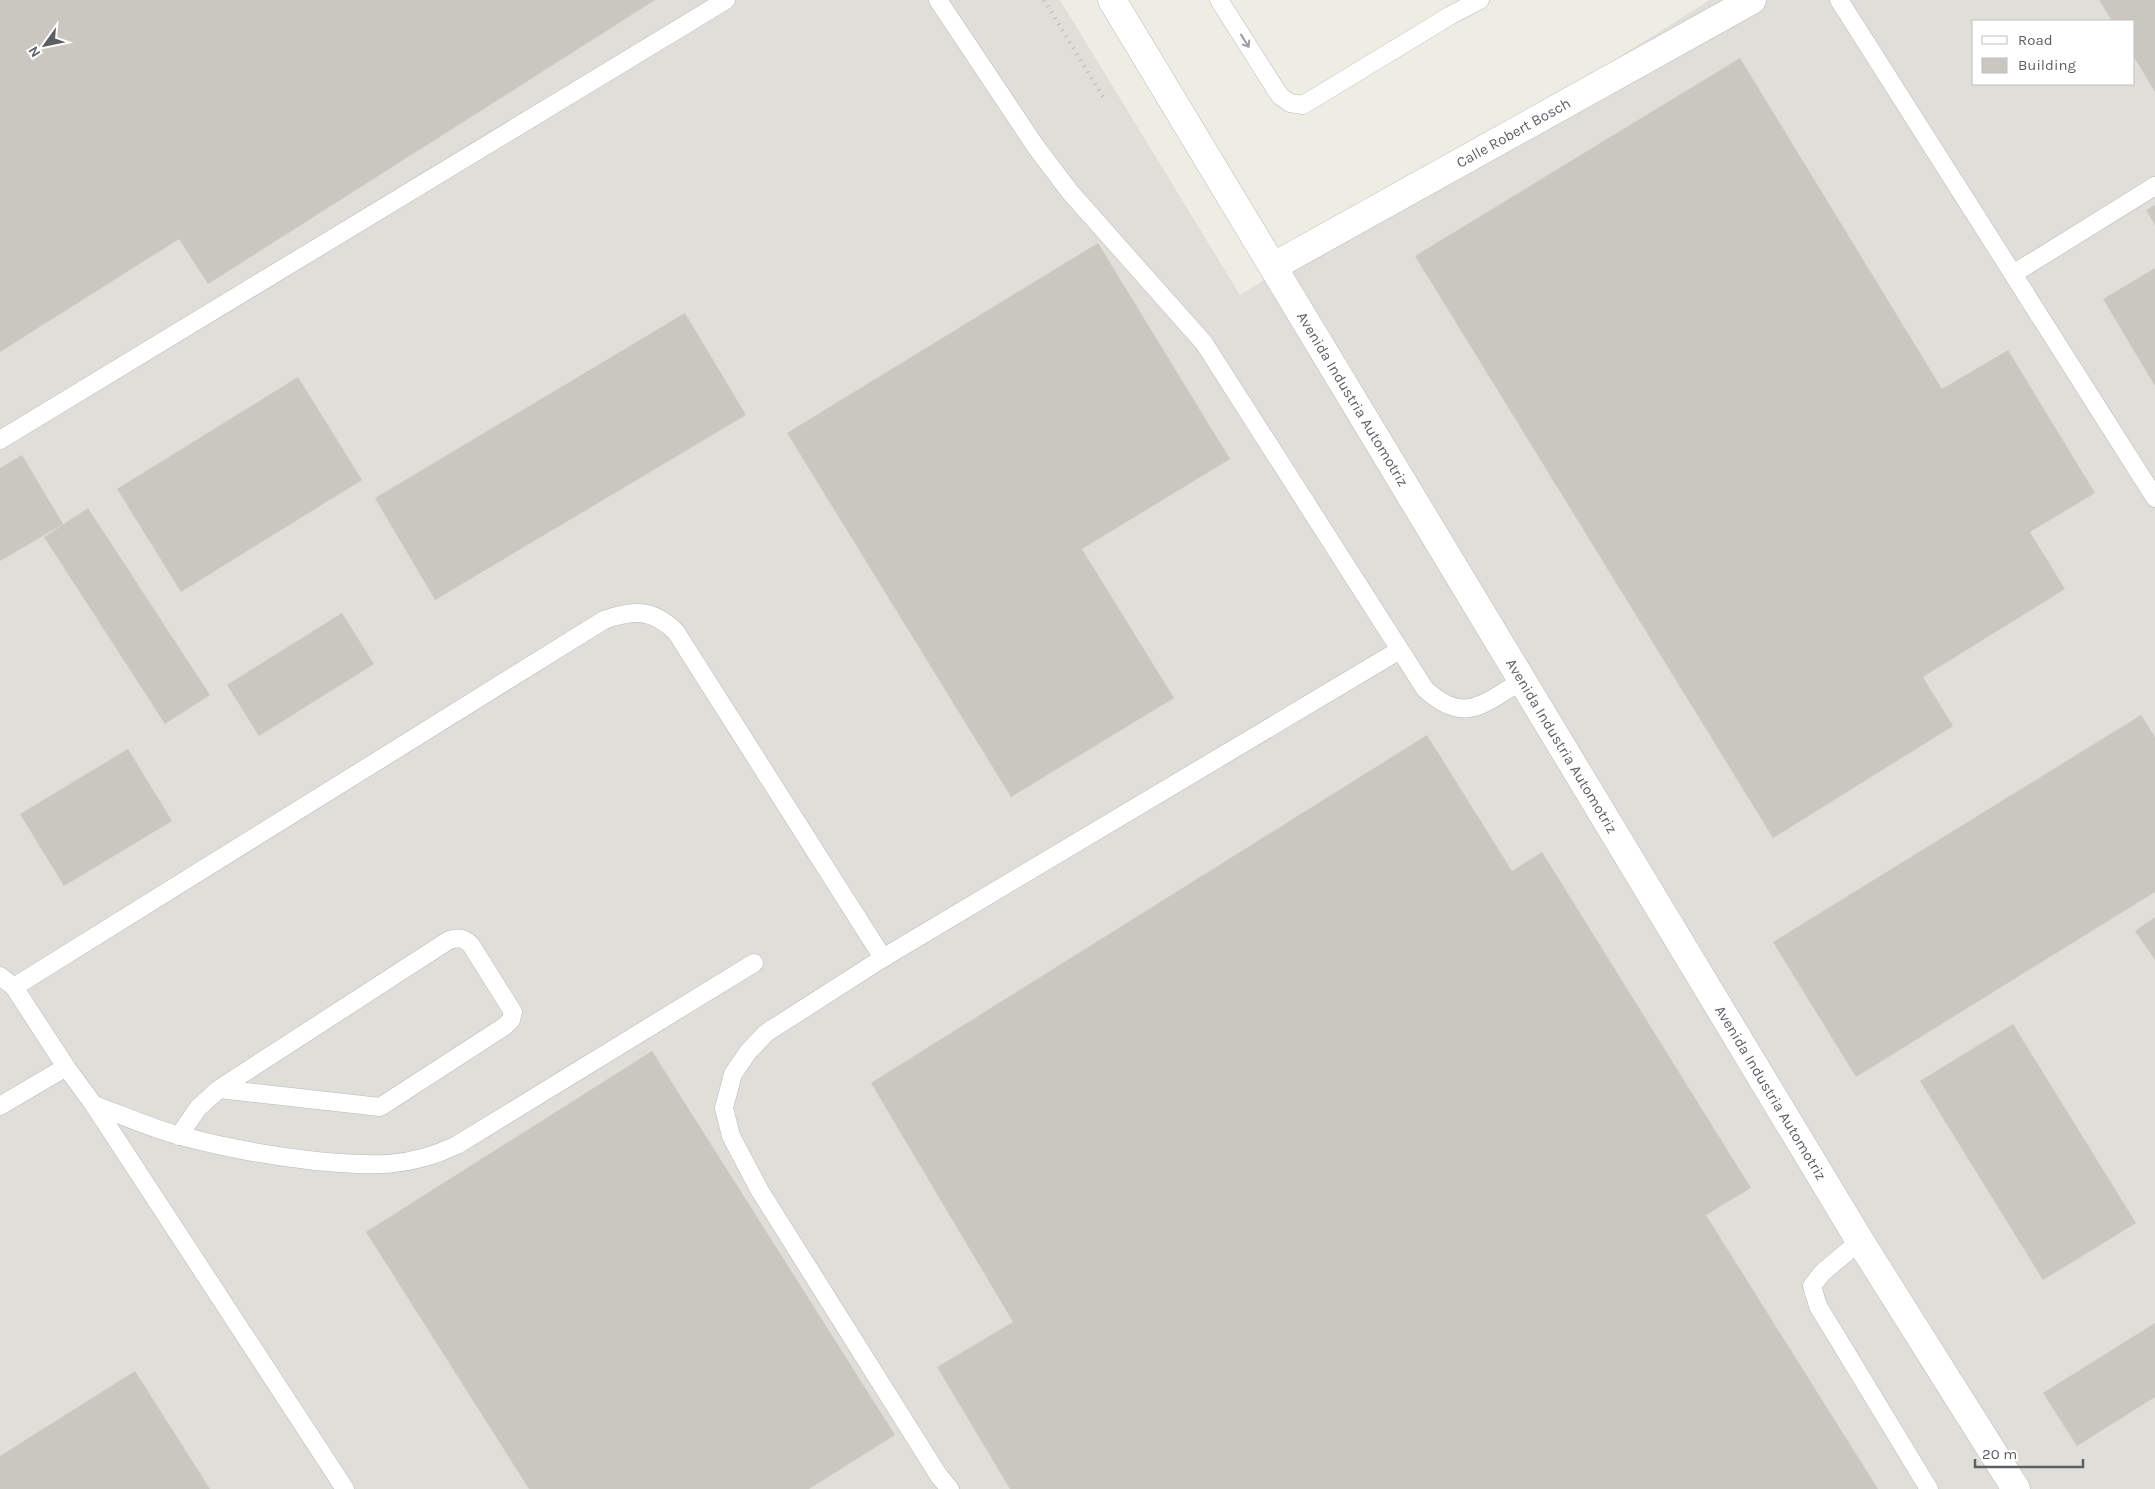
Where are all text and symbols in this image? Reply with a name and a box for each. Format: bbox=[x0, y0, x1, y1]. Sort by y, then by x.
north arrow bbox=[20, 20, 70, 70]
legend bbox=[1972, 20, 2135, 85]
text: Road bbox=[2018, 31, 2053, 49]
one-way arrow bbox=[1241, 34, 1251, 48]
text: N bbox=[25, 43, 44, 61]
text: Building bbox=[2018, 56, 2076, 74]
street label: Calle Robert Bosch bbox=[1453, 94, 1574, 172]
street label: Avenida Industria Automotriz bbox=[1293, 308, 1412, 490]
street label: Avenida Industria Automotriz bbox=[1502, 655, 1621, 837]
street label: Avenida Industria Automotriz bbox=[1711, 1002, 1830, 1183]
scale bar bbox=[1975, 1436, 2082, 1468]
text: 20 m bbox=[1982, 1445, 2017, 1463]

